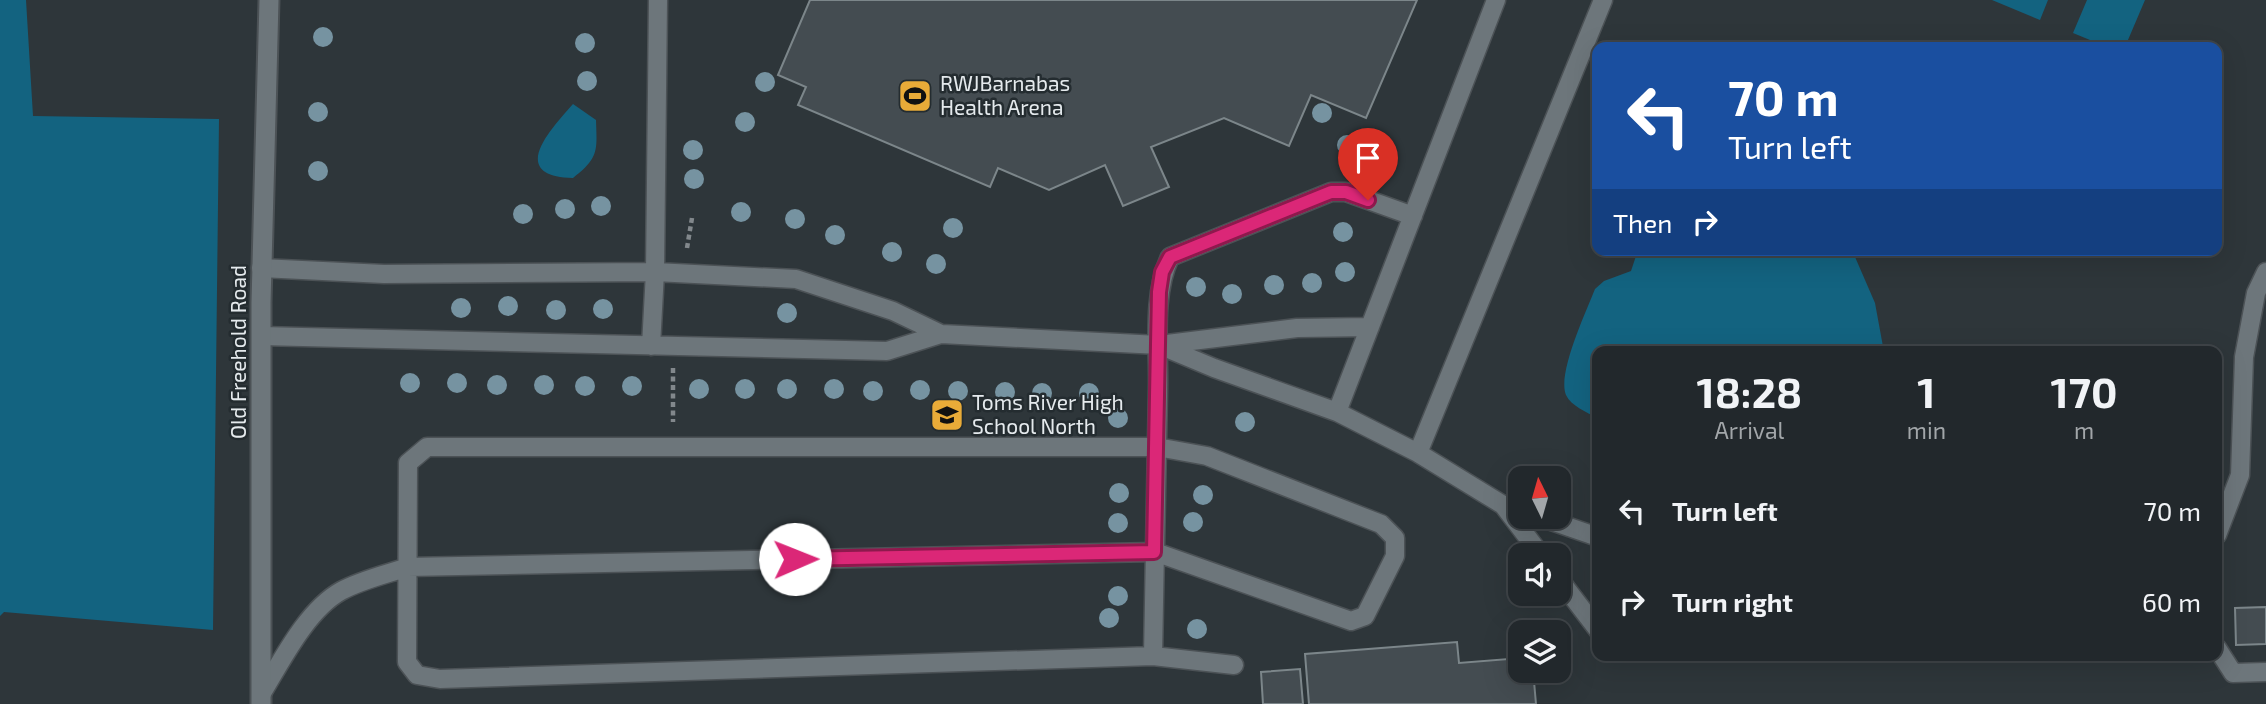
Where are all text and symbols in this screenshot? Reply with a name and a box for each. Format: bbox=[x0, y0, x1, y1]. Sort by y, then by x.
text: 70 m bbox=[1728, 67, 1839, 126]
place label: RWJBarnabas Health Arena bbox=[940, 70, 1070, 119]
icon: left bbox=[1613, 70, 1704, 161]
sports icon: RWJBarnabas Health Arena bbox=[896, 77, 934, 115]
text: Turn left bbox=[1728, 127, 1852, 165]
pin bbox=[1338, 128, 1398, 200]
icon: arrive bbox=[1349, 139, 1387, 177]
icon: right bbox=[1686, 203, 1724, 241]
text: Then bbox=[1613, 207, 1672, 238]
street label: Old Freehold Road bbox=[225, 265, 250, 439]
text: 18:28 bbox=[1697, 366, 1802, 416]
text: 1 bbox=[1917, 366, 1936, 416]
text: 170 bbox=[2051, 366, 2117, 416]
place label: Toms River High School North bbox=[972, 389, 1124, 438]
school or university icon: Toms River High School North bbox=[928, 396, 966, 434]
text: Arrival bbox=[1714, 416, 1784, 444]
text: min bbox=[1907, 416, 1946, 444]
text: m bbox=[2074, 416, 2094, 444]
north arrow bbox=[1508, 466, 1572, 528]
map controls bbox=[1508, 466, 1571, 683]
icon: left bbox=[1613, 492, 1651, 530]
text: Turn left bbox=[1672, 495, 1778, 526]
text: 70 m bbox=[2143, 495, 2201, 526]
position arrow bbox=[758, 522, 832, 596]
button: sound bbox=[1508, 543, 1571, 606]
icon: right bbox=[1613, 583, 1651, 621]
text: Turn right bbox=[1672, 586, 1793, 617]
text: 60 m bbox=[2142, 586, 2201, 617]
button: layers bbox=[1508, 620, 1571, 683]

